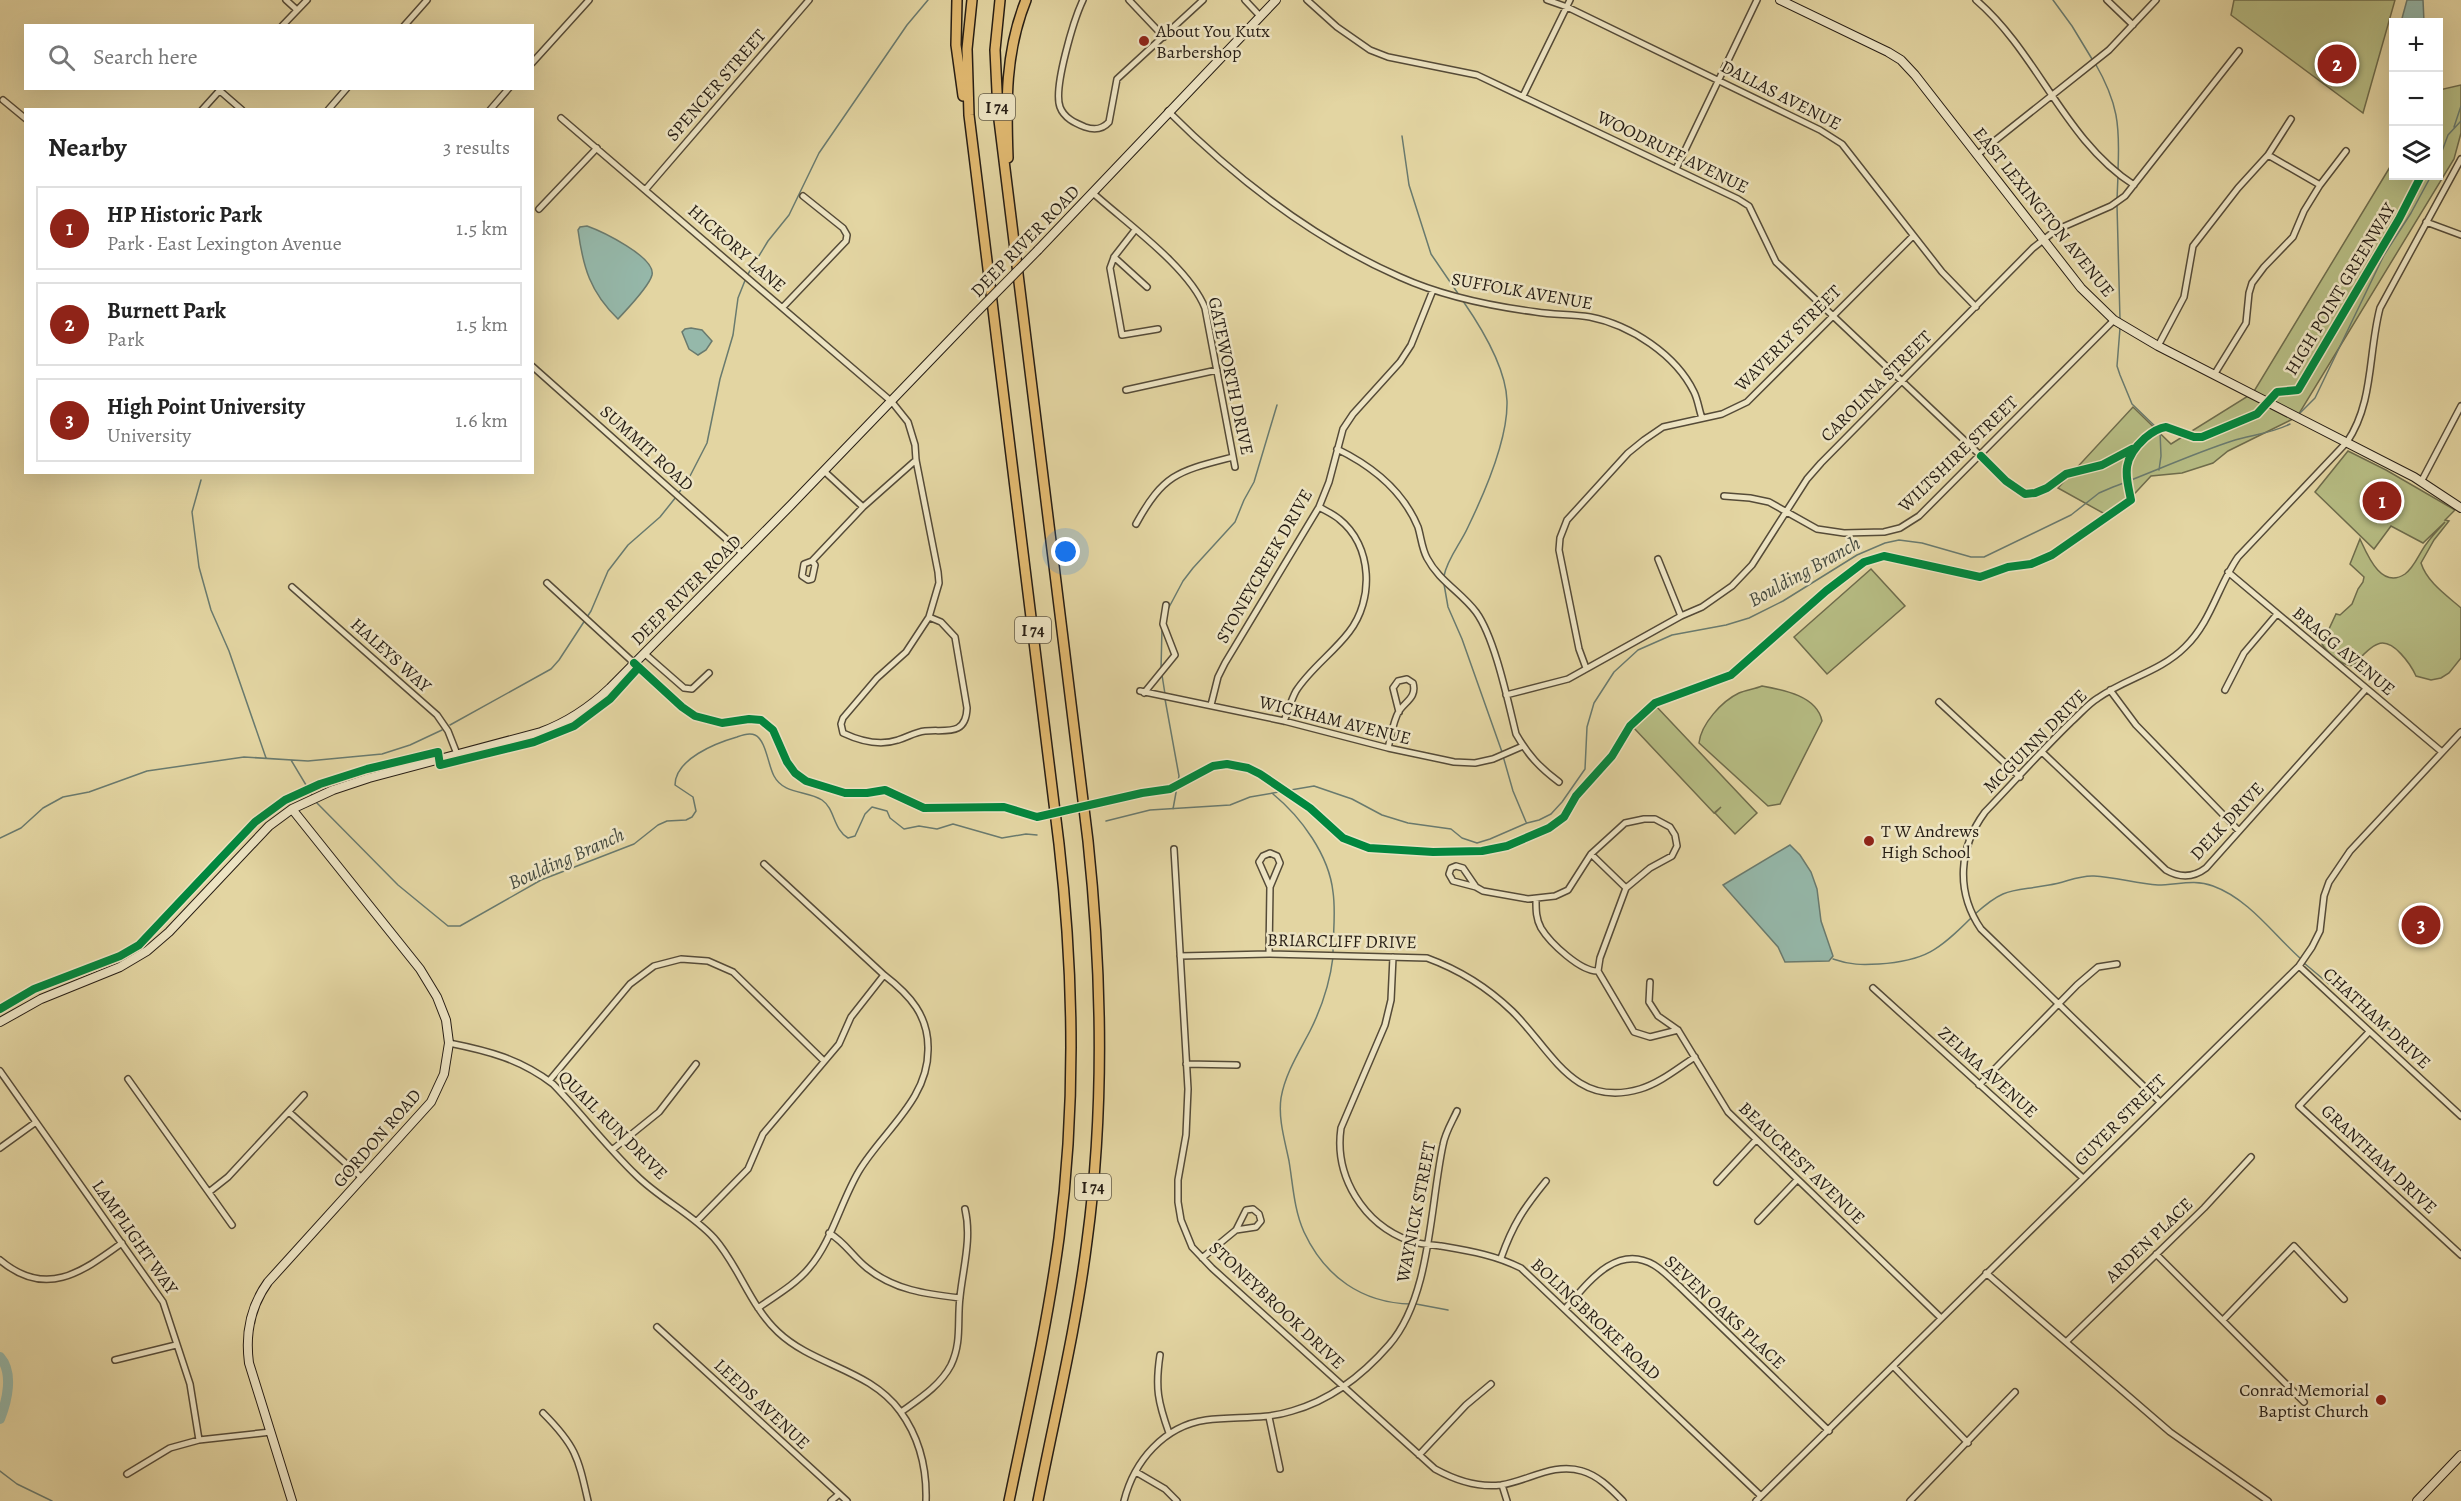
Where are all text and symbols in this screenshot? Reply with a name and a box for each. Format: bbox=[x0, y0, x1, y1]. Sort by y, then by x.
map controls bbox=[2389, 18, 2443, 180]
button: + bbox=[2389, 18, 2443, 72]
place label: About You Kutx Barbershop bbox=[1155, 19, 1270, 64]
search box bbox=[24, 24, 534, 90]
street label: SPENCER STREET bbox=[661, 24, 771, 146]
marker: About You Kutx Barbershop bbox=[1137, 34, 1151, 48]
icon: search bbox=[45, 41, 78, 74]
text: Search here bbox=[93, 42, 198, 72]
pin: 2 bbox=[2318, 42, 2356, 86]
street label: DALLAS AVENUE bbox=[1717, 54, 1845, 136]
button: − bbox=[2389, 72, 2443, 126]
road number: I 74 bbox=[979, 94, 1015, 120]
street label: WOODRUFF AVENUE bbox=[1592, 104, 1753, 199]
street label: EAST LEXINGTON AVENUE bbox=[1968, 122, 2120, 302]
button: layers bbox=[2389, 126, 2443, 180]
text: Nearby bbox=[48, 130, 127, 165]
text: 3 results bbox=[443, 134, 510, 161]
street label: DEEP RIVER ROAD bbox=[965, 180, 1085, 302]
street label: HIGH POINT GREENWAY bbox=[2279, 197, 2402, 380]
street label: HICKORY LANE bbox=[683, 199, 791, 297]
text: HP Historic Park bbox=[107, 200, 262, 230]
text: 1 bbox=[66, 215, 73, 242]
text: 1.5 km bbox=[456, 215, 508, 242]
text: Park · East Lexington Avenue bbox=[107, 230, 342, 257]
street label: SUFFOLK AVENUE bbox=[1449, 267, 1595, 315]
street label: WAVERLY STREET bbox=[1729, 279, 1847, 397]
street label: GATEWORTH DRIVE bbox=[1203, 295, 1259, 457]
text: Burnett Park bbox=[107, 296, 226, 326]
text: 2 bbox=[65, 311, 74, 338]
text: 1.5 km bbox=[456, 311, 508, 338]
street label: CAROLINA STREET bbox=[1815, 325, 1937, 447]
text: Park bbox=[107, 326, 145, 353]
street label: WILTSHIRE STREET bbox=[1892, 390, 2023, 518]
text: High Point University bbox=[107, 392, 305, 422]
street label: SUMMIT ROAD bbox=[595, 400, 699, 496]
text: 3 bbox=[65, 407, 74, 434]
text: 1.6 km bbox=[455, 407, 508, 434]
text: University bbox=[107, 422, 191, 449]
pin: 1 bbox=[2362, 478, 2402, 524]
street label: STONEYCREEK DRIVE bbox=[1210, 485, 1318, 647]
street label: DEEP RIVER ROAD bbox=[625, 529, 747, 651]
water label: Boulding Branch bbox=[1743, 529, 1865, 613]
your location bbox=[1051, 537, 1080, 566]
street label: BRAGG AVENUE bbox=[2288, 601, 2400, 701]
street label: HALEYS WAY bbox=[345, 612, 438, 699]
road number: I 74 bbox=[1015, 617, 1051, 643]
street label: MCGUINN DRIVE bbox=[1978, 684, 2092, 798]
street label: WICKHAM AVENUE bbox=[1256, 689, 1413, 750]
street label: DELK DRIVE bbox=[2185, 777, 2269, 865]
place label: T W Andrews High School bbox=[1881, 819, 1979, 864]
water label: Boulding Branch bbox=[504, 821, 629, 896]
marker: T W Andrews High School bbox=[1862, 834, 1876, 848]
pin: 3 bbox=[2402, 902, 2440, 948]
street label: BRIARCLIFF DRIVE bbox=[1267, 928, 1417, 954]
street label: CHATHAM DRIVE bbox=[2318, 962, 2436, 1074]
street label: ZELMA AVENUE bbox=[1933, 1021, 2043, 1123]
street label: QUAIL RUN DRIVE bbox=[553, 1065, 673, 1185]
street label: GUYER STREET bbox=[2069, 1069, 2171, 1171]
street label: GORDON ROAD bbox=[327, 1084, 427, 1192]
street label: BEAUCREST AVENUE bbox=[1734, 1096, 1870, 1230]
street label: GRANTHAM DRIVE bbox=[2316, 1099, 2442, 1219]
street label: WAYNICK STREET bbox=[1390, 1140, 1441, 1285]
road number: I 74 bbox=[1075, 1174, 1111, 1200]
street label: LAMPLIGHT WAY bbox=[87, 1175, 184, 1300]
street label: ARDEN PLACE bbox=[2099, 1192, 2198, 1289]
street label: STONEYBROOK DRIVE bbox=[1204, 1236, 1350, 1374]
street label: SEVEN OAKS PLACE bbox=[1659, 1250, 1791, 1374]
street label: BOLINGBROKE ROAD bbox=[1526, 1253, 1666, 1385]
street label: LEEDS AVENUE bbox=[709, 1353, 815, 1455]
place label: Conrad Memorial Baptist Church bbox=[2239, 1378, 2370, 1423]
marker: Conrad Memorial Baptist Church bbox=[2374, 1393, 2388, 1407]

